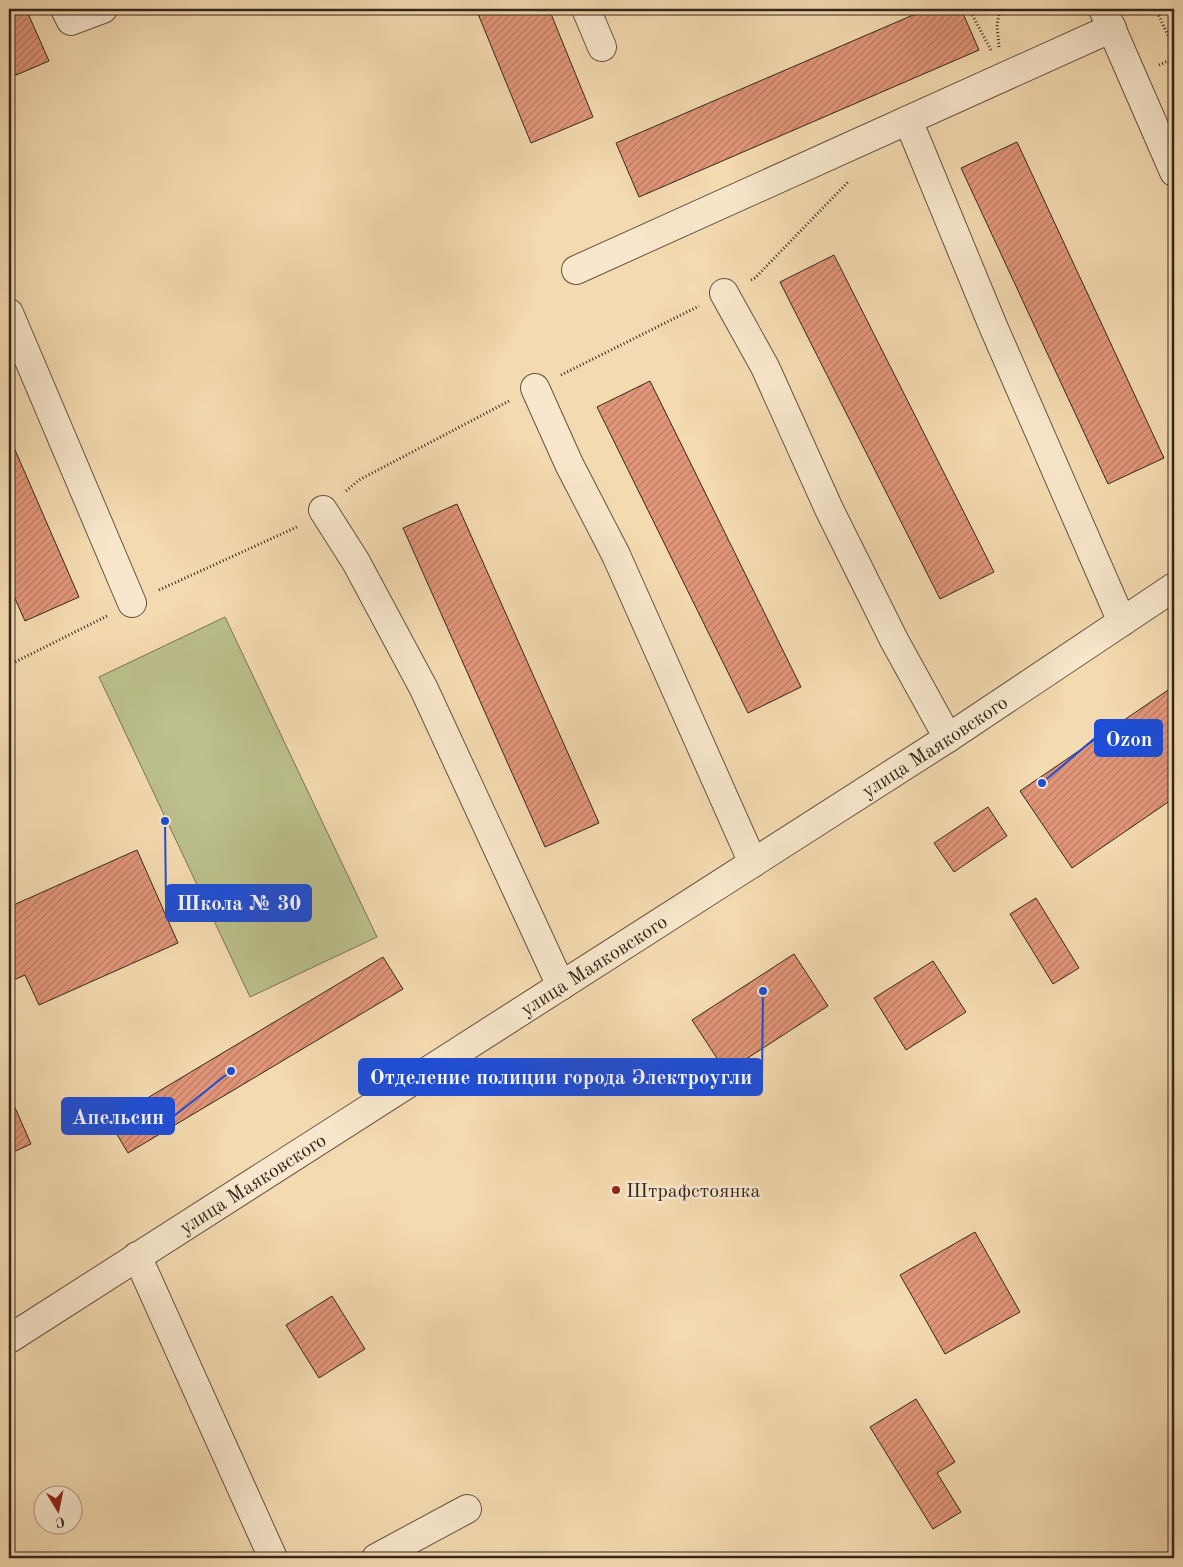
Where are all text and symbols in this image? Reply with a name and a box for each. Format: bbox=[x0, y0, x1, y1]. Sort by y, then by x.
street label: улица Маяковского bbox=[859, 693, 1012, 802]
callout: Ozon bbox=[1095, 720, 1162, 756]
text: Ozon bbox=[1106, 730, 1152, 751]
callout: Школа № 30 bbox=[166, 885, 311, 921]
text: Школа № 30 bbox=[177, 894, 302, 915]
street label: улица Маяковского bbox=[518, 912, 671, 1021]
callout: Отделение полиции города Электроугли bbox=[359, 1059, 762, 1095]
text: Отделение полиции города Электроугли bbox=[370, 1068, 752, 1089]
callout: Апельсин bbox=[62, 1098, 174, 1134]
text: Апельсин bbox=[72, 1108, 164, 1129]
street label: улица Маяковского bbox=[177, 1131, 330, 1239]
place label: Штрафстоянка bbox=[626, 1182, 760, 1202]
marker: Штрафстоянка bbox=[610, 1184, 622, 1196]
north arrow bbox=[32, 1484, 82, 1534]
text: С bbox=[54, 1514, 66, 1530]

